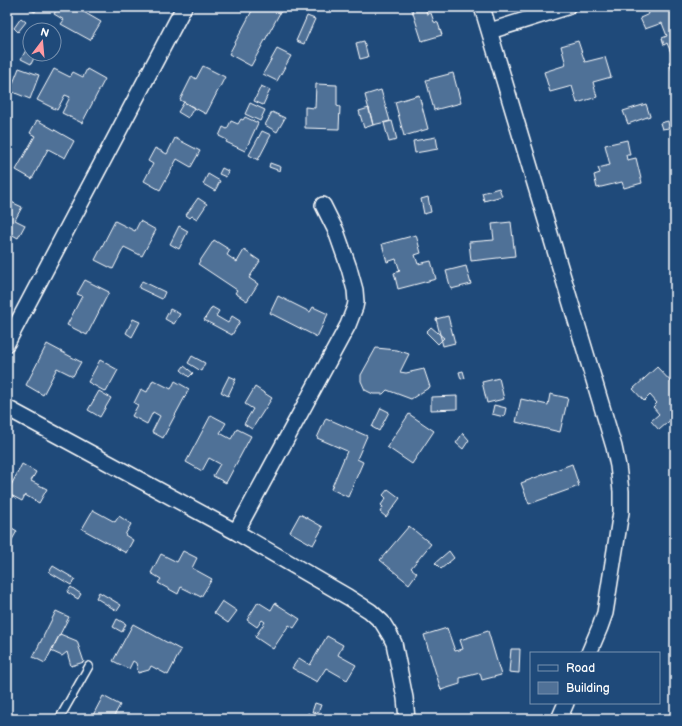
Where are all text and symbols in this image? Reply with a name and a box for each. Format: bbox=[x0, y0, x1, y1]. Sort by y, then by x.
north arrow bbox=[22, 22, 62, 62]
text: N bbox=[39, 25, 50, 40]
legend bbox=[530, 652, 660, 704]
text: Road bbox=[566, 661, 595, 676]
text: Building bbox=[566, 681, 610, 696]

